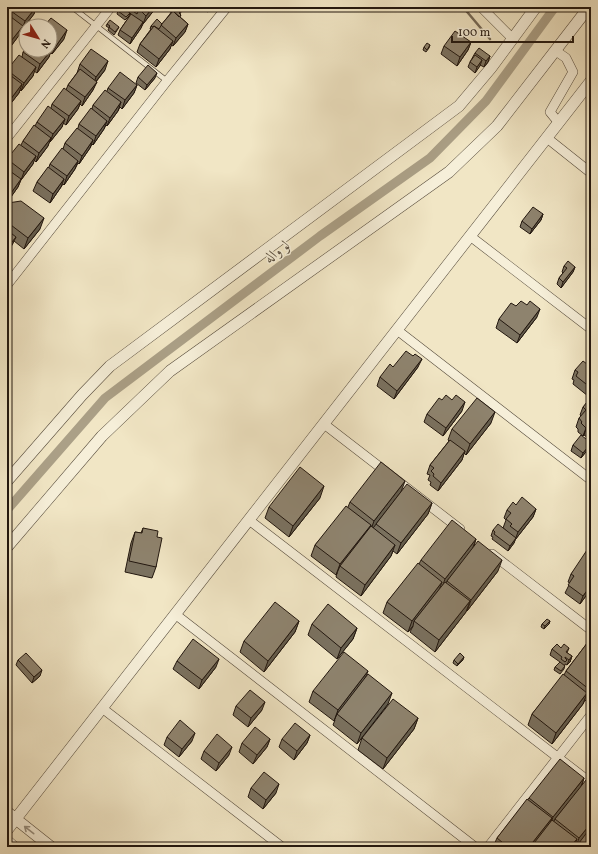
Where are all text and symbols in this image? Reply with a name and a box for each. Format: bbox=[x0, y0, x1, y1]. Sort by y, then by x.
north arrow bbox=[18, 18, 58, 58]
scale bar bbox=[452, 18, 573, 44]
text: 100 m bbox=[458, 25, 491, 41]
text: N bbox=[36, 35, 53, 51]
water label: لو واله bbox=[260, 235, 295, 269]
one-way arrow bbox=[24, 825, 35, 834]

